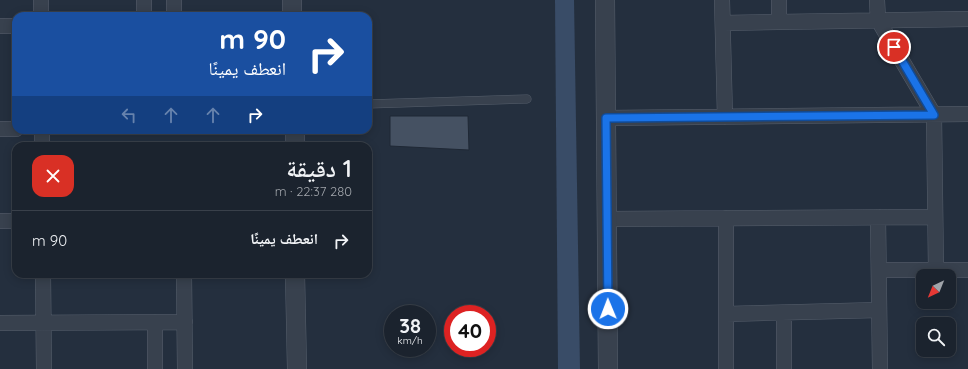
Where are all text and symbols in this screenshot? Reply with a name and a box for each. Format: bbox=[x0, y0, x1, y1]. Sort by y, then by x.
text: 90 m bbox=[219, 21, 286, 56]
icon: right bbox=[300, 28, 352, 80]
pin bbox=[877, 30, 911, 64]
icon: arrive bbox=[883, 36, 905, 58]
text: انعطف يمينًا bbox=[208, 57, 286, 80]
icon: left bbox=[118, 104, 140, 126]
icon: ahead bbox=[160, 104, 182, 126]
icon: ahead bbox=[202, 104, 224, 126]
icon: right bbox=[244, 104, 266, 126]
text: 1 دقيقة bbox=[286, 153, 352, 183]
button: close bbox=[32, 155, 74, 197]
text: 280 m · 22:37 bbox=[275, 183, 352, 199]
text: انعطف يمينًا bbox=[250, 229, 318, 248]
icon: right bbox=[330, 230, 352, 252]
text: 90 m bbox=[32, 231, 67, 250]
north arrow bbox=[916, 269, 956, 309]
map controls bbox=[916, 269, 956, 357]
position arrow bbox=[587, 288, 629, 330]
speed limit sign: 40 bbox=[444, 305, 496, 357]
text: 38 bbox=[399, 313, 421, 338]
button: search bbox=[916, 317, 956, 357]
text: km/h bbox=[397, 334, 423, 347]

